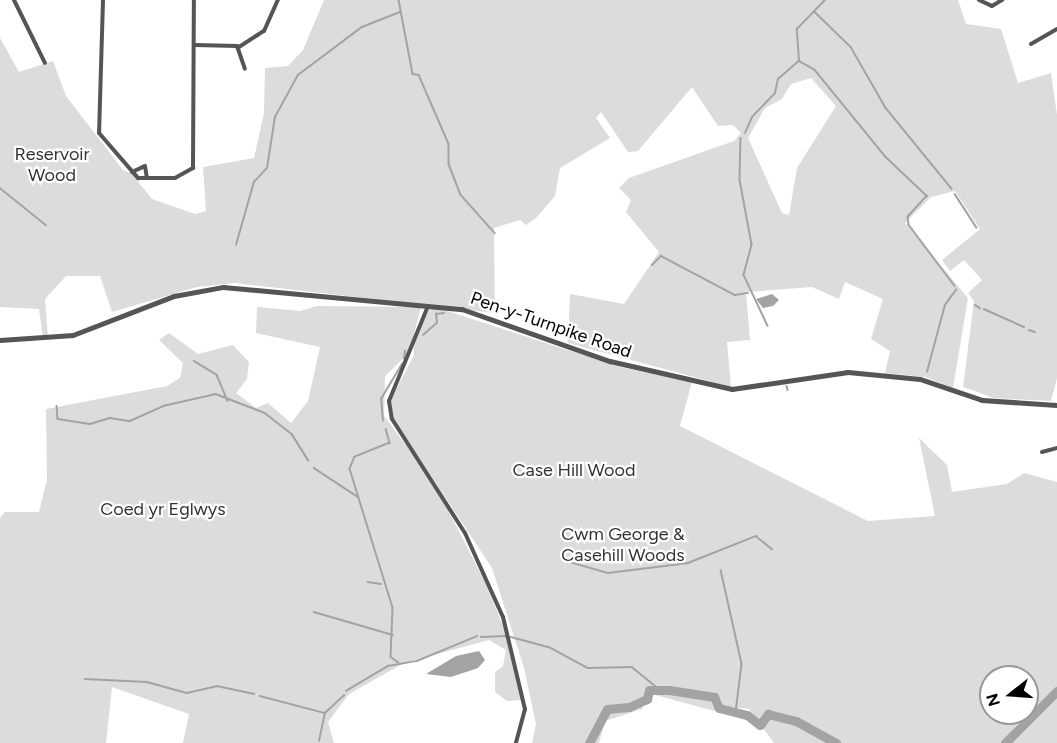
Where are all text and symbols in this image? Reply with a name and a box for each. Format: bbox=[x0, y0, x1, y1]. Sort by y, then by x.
park label: Reservoir Wood bbox=[14, 144, 90, 186]
street label: Pen-y-Turnpike Road bbox=[468, 287, 634, 363]
park label: Case Hill Wood bbox=[513, 459, 635, 481]
park label: Coed yr Eglwys bbox=[100, 498, 226, 520]
park label: Cwm George & Casehill Woods bbox=[561, 524, 685, 566]
north arrow bbox=[979, 665, 1039, 725]
text: N bbox=[982, 691, 1004, 709]

